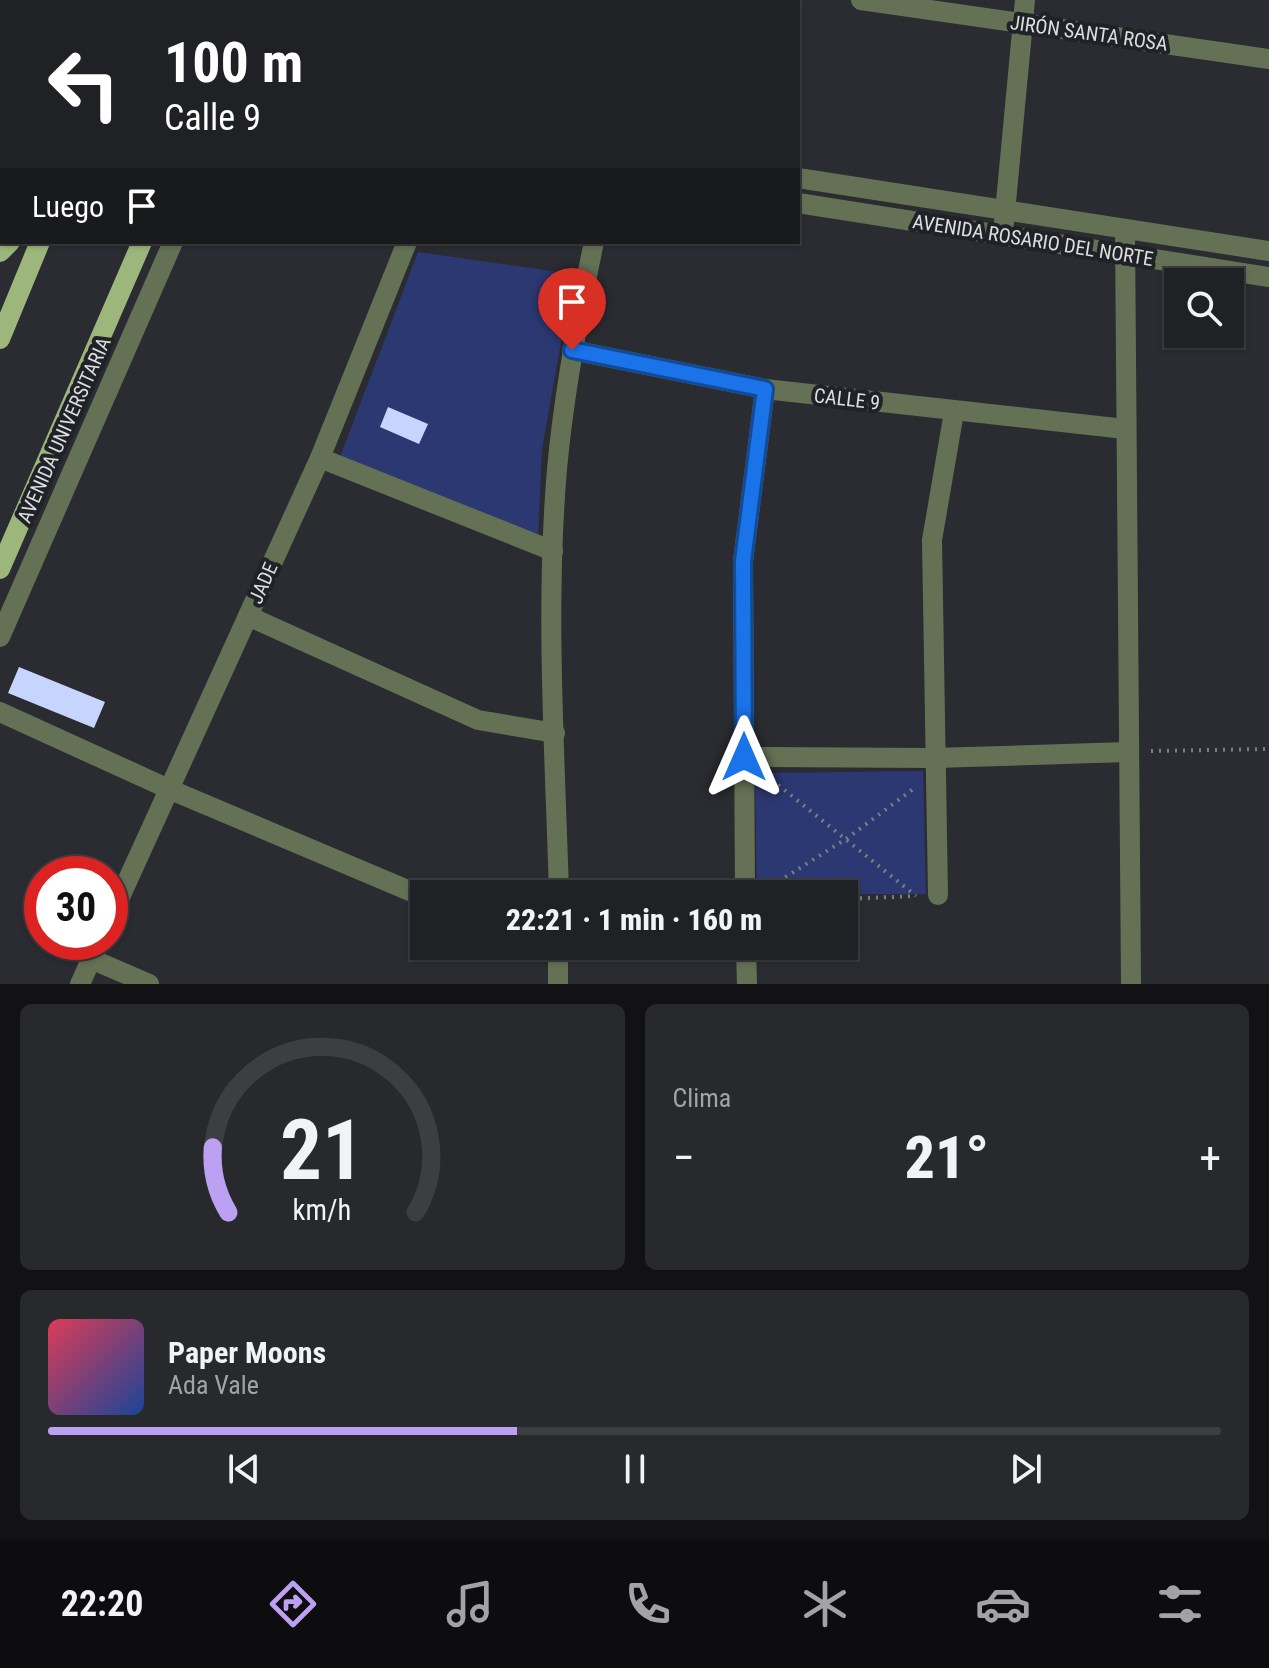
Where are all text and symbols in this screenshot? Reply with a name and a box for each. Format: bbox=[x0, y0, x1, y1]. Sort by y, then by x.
street label: JIRÓN SANTA ROSA bbox=[1009, 10, 1170, 56]
text: 100 m bbox=[164, 30, 303, 96]
icon: left bbox=[32, 32, 136, 136]
text: Calle 9 bbox=[164, 97, 261, 139]
icon: arrive bbox=[120, 184, 164, 228]
text: Luego bbox=[32, 189, 104, 224]
street label: AVENIDA ROSARIO DEL NORTE bbox=[911, 209, 1155, 271]
pin bbox=[538, 268, 606, 350]
map controls bbox=[1164, 268, 1244, 348]
button: search bbox=[1164, 268, 1244, 348]
icon: arrive bbox=[550, 280, 594, 324]
street label: AVENIDA UNIVERSITARIA bbox=[12, 333, 116, 526]
street label: CALLE 9 bbox=[813, 383, 881, 415]
street label: JADE bbox=[243, 559, 283, 607]
position arrow bbox=[702, 715, 786, 799]
speed limit sign: 30 bbox=[24, 856, 128, 960]
text: 22:21 · 1 min · 160 m bbox=[506, 902, 762, 937]
text: Clima bbox=[673, 1083, 731, 1113]
text: 21 bbox=[280, 1102, 364, 1199]
text: 21° bbox=[905, 1122, 989, 1193]
text: − bbox=[673, 1132, 695, 1184]
text: + bbox=[1199, 1132, 1221, 1184]
text: km/h bbox=[293, 1193, 352, 1227]
text: Paper Moons bbox=[168, 1335, 326, 1370]
text: Ada Vale bbox=[168, 1370, 259, 1400]
icon: previous bbox=[222, 1447, 266, 1491]
icon: pause bbox=[613, 1447, 657, 1491]
icon: next bbox=[1004, 1447, 1048, 1491]
icon: directions bbox=[265, 1576, 321, 1632]
icon: music bbox=[442, 1576, 498, 1632]
icon: phone bbox=[620, 1576, 676, 1632]
icon: climate bbox=[797, 1576, 853, 1632]
icon: car bbox=[975, 1576, 1031, 1632]
icon: filters bbox=[1152, 1576, 1208, 1632]
text: 22:20 bbox=[61, 1583, 143, 1625]

